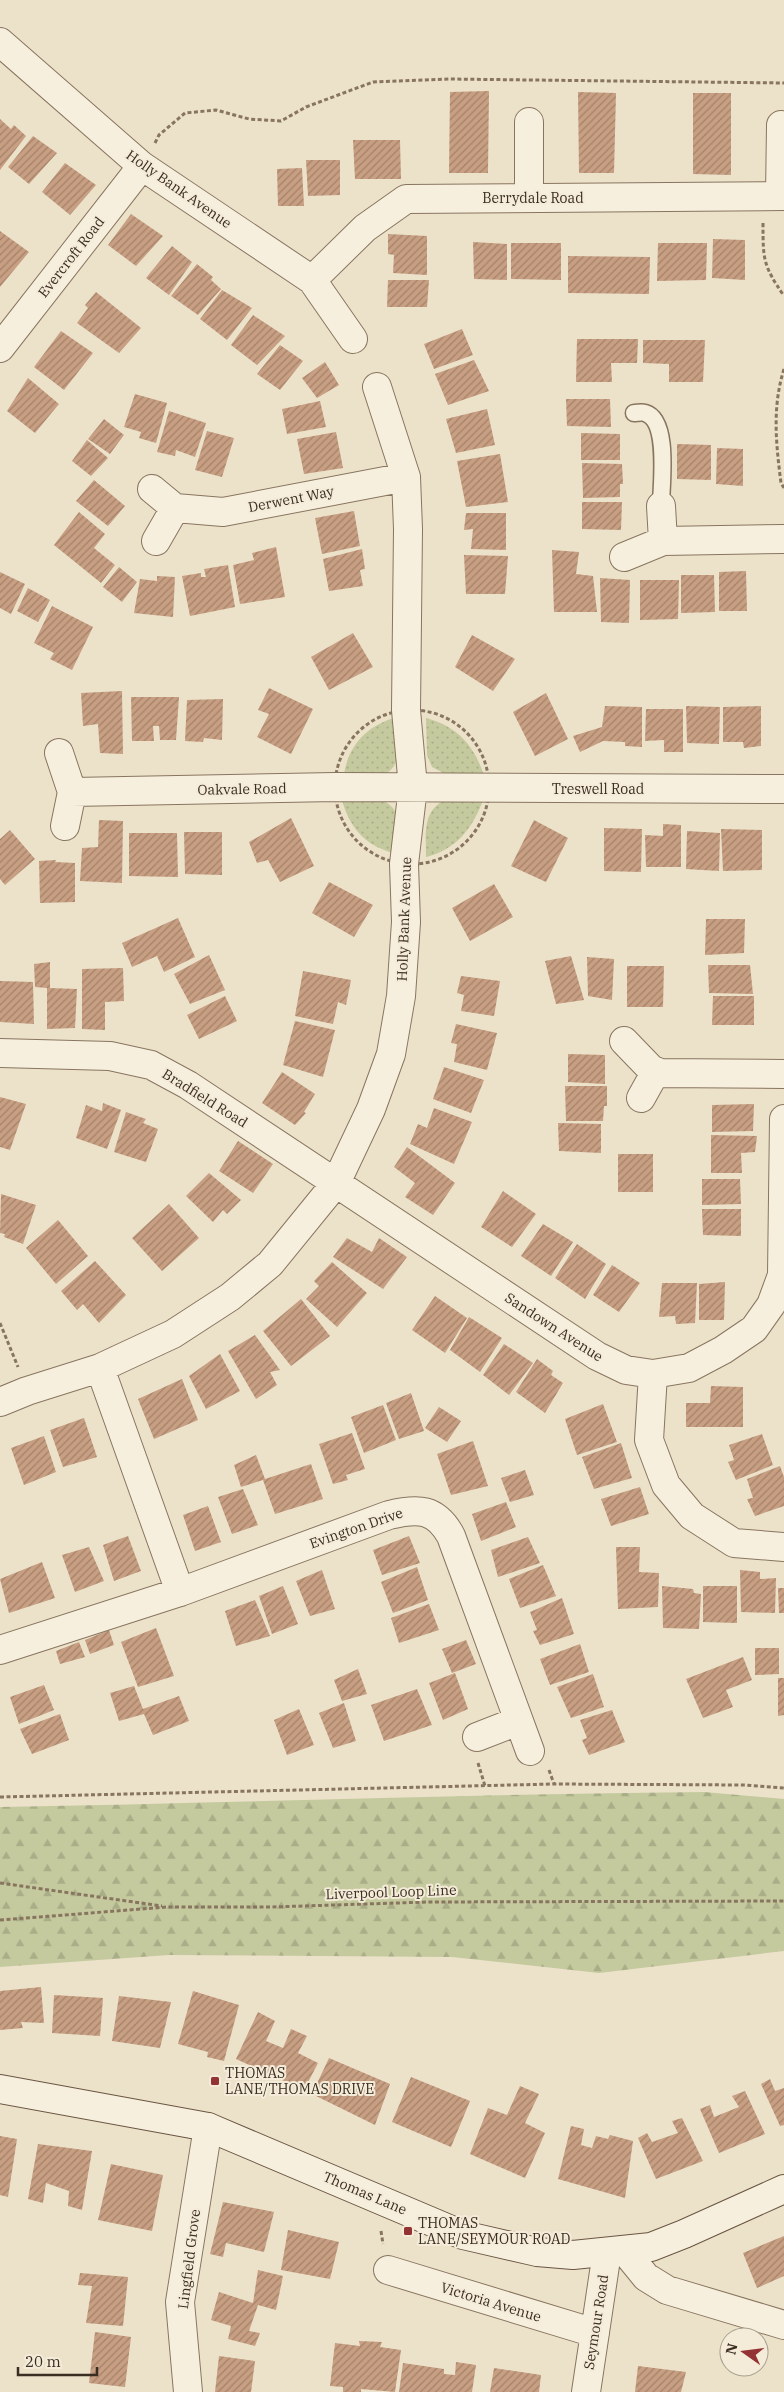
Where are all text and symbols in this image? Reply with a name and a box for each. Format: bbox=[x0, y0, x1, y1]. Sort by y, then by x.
street label: Holly Bank Avenue bbox=[123, 146, 235, 232]
street label: Berrydale Road bbox=[482, 189, 584, 207]
street label: Evercroft Road bbox=[34, 213, 108, 301]
street label: Derwent Way bbox=[247, 482, 336, 516]
street label: Oakvale Road bbox=[197, 779, 287, 799]
street label: Treswell Road bbox=[552, 780, 645, 798]
street label: Holly Bank Avenue bbox=[393, 856, 415, 982]
street label: Bradfield Road bbox=[159, 1065, 251, 1132]
street label: Sandown Avenue bbox=[502, 1289, 606, 1365]
street label: Evington Drive bbox=[307, 1504, 405, 1552]
street label: Liverpool Loop Line bbox=[325, 1881, 457, 1903]
place label: THOMAS LANE/THOMAS DRIVE bbox=[225, 2064, 374, 2098]
marker: THOMAS LANE/THOMAS DRIVE bbox=[209, 2075, 221, 2087]
street label: Thomas Lane bbox=[320, 2167, 410, 2219]
street label: Lingfield Grove bbox=[174, 2208, 204, 2310]
place label: THOMAS LANE/SEYMOUR ROAD bbox=[418, 2214, 571, 2248]
marker: THOMAS LANE/SEYMOUR ROAD bbox=[402, 2225, 414, 2237]
street label: Seymour Road bbox=[580, 2273, 612, 2371]
street label: Victoria Avenue bbox=[439, 2278, 543, 2326]
north arrow bbox=[719, 2327, 769, 2377]
text: N bbox=[721, 2341, 741, 2356]
scale bar bbox=[18, 2344, 96, 2376]
text: 20 m bbox=[25, 2352, 61, 2371]

